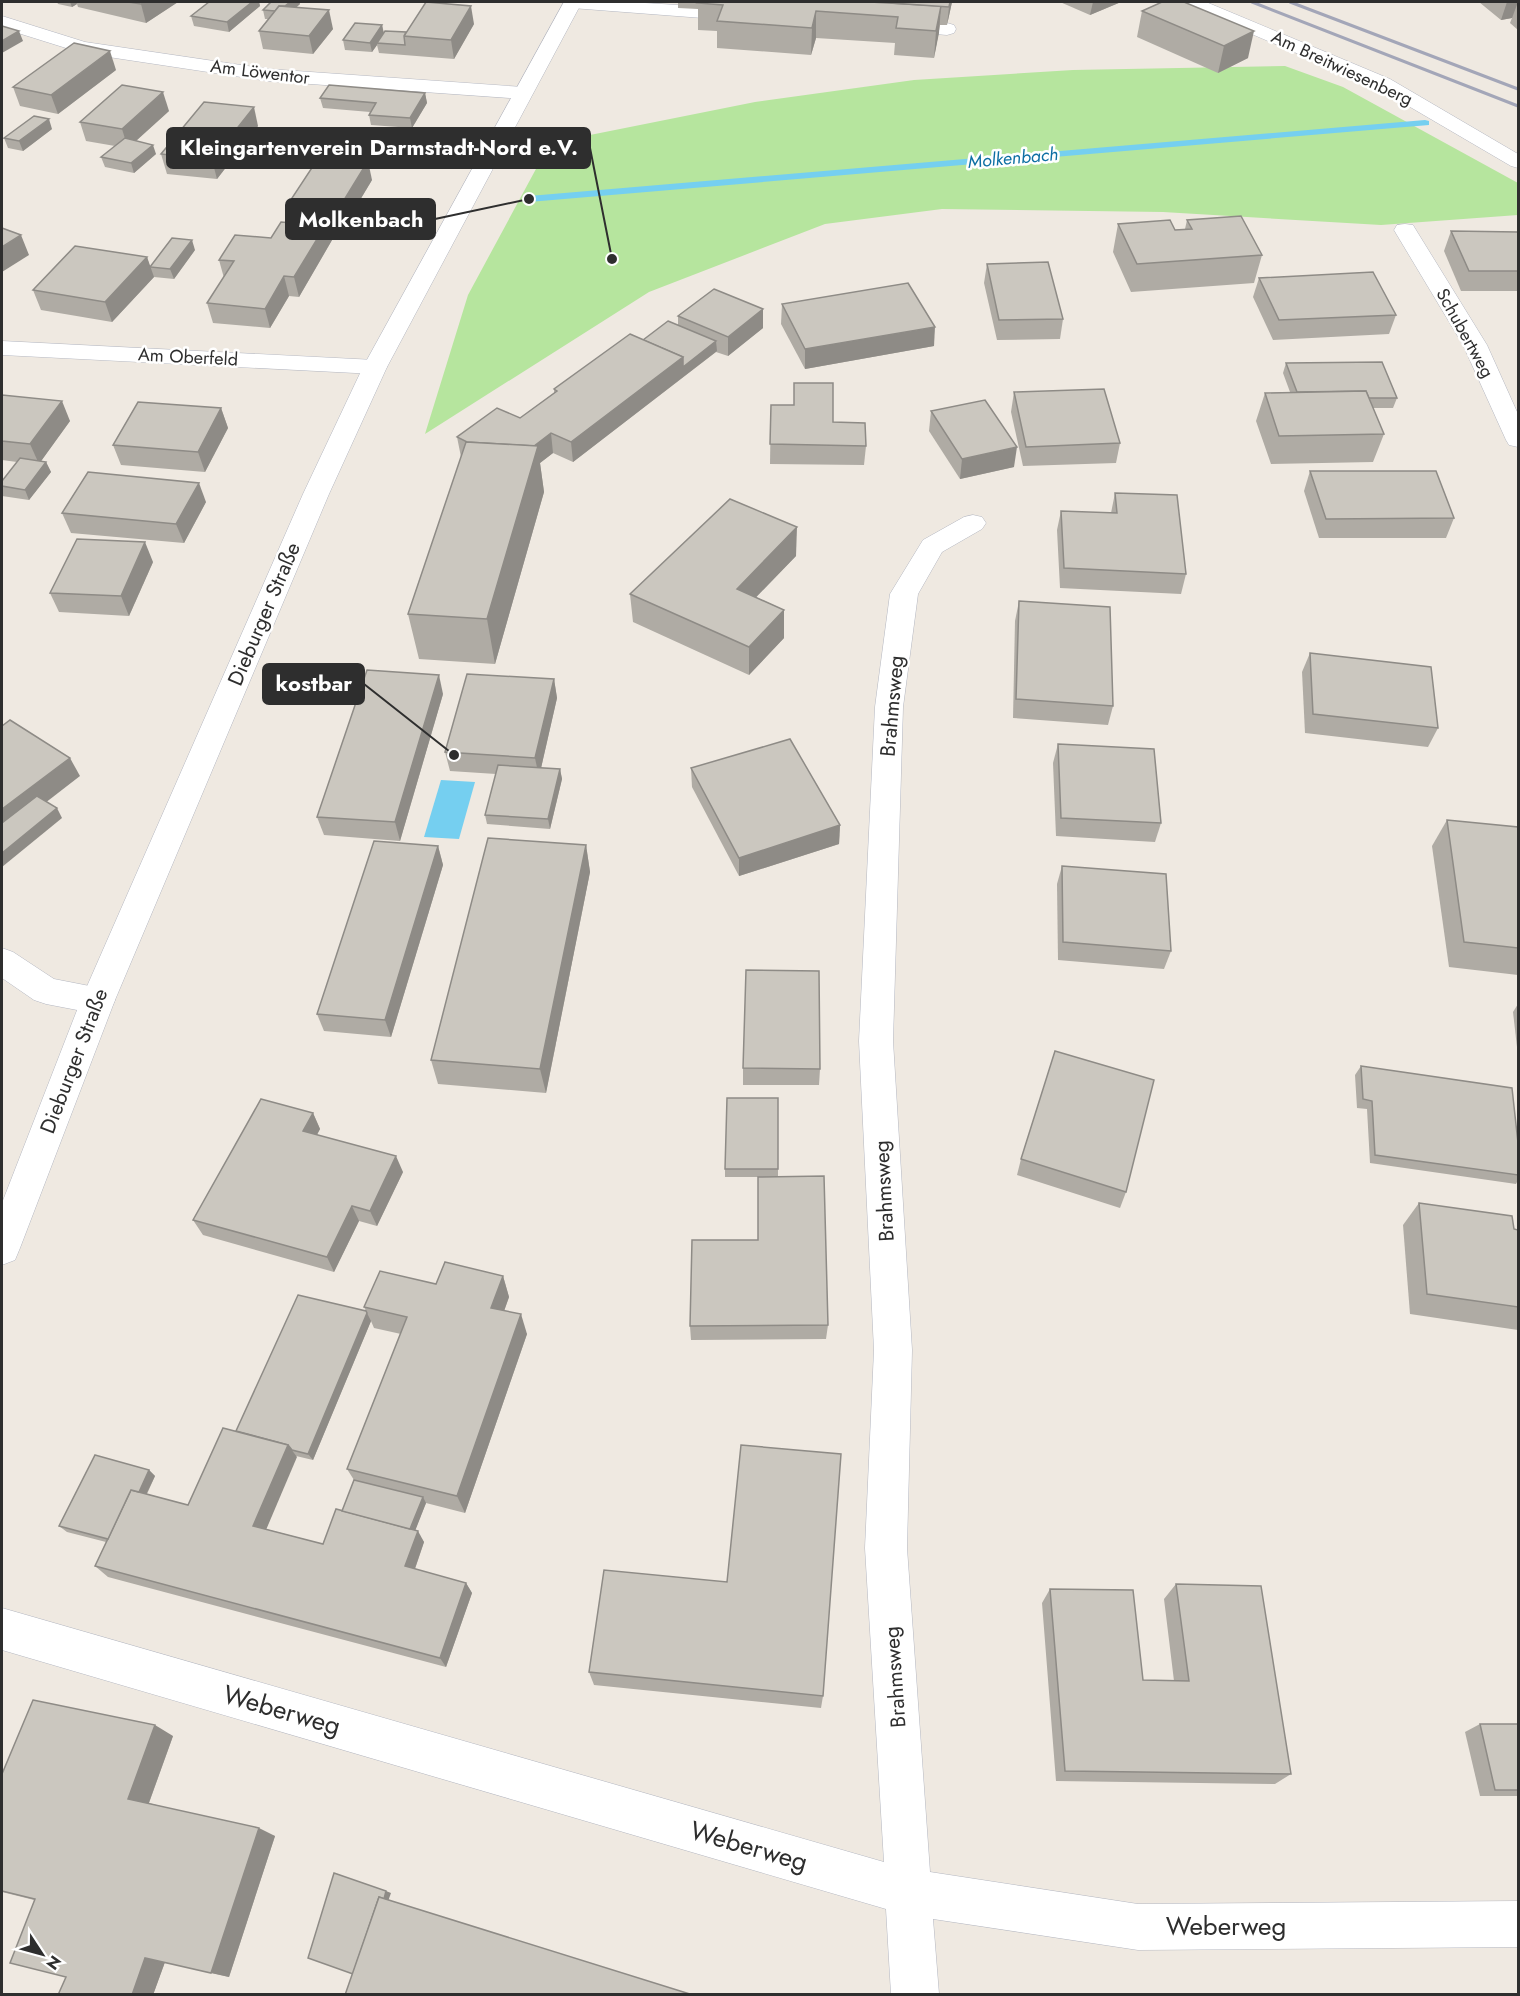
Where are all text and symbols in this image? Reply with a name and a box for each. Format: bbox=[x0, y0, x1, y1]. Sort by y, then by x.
street label: Am Breitwiesenberg bbox=[1267, 24, 1417, 112]
street label: Am Löwentor bbox=[209, 53, 312, 91]
callout: Kleingartenverein Darmstadt-Nord e.V. bbox=[167, 128, 590, 168]
text: Kleingartenverein Darmstadt-Nord e.V. bbox=[180, 131, 578, 163]
water label: Molkenbach bbox=[967, 141, 1059, 175]
callout: Molkenbach bbox=[286, 199, 435, 239]
text: Molkenbach bbox=[299, 203, 423, 235]
street label: Schubertweg bbox=[1430, 283, 1500, 383]
street label: Am Oberfeld bbox=[137, 341, 239, 373]
street label: Dieburger Straße bbox=[220, 537, 308, 690]
street label: Brahmsweg bbox=[873, 654, 911, 758]
callout: kostbar bbox=[263, 664, 364, 704]
text: kostbar bbox=[276, 667, 352, 699]
street label: Dieburger Straße bbox=[33, 984, 116, 1138]
street label: Brahmsweg bbox=[866, 1140, 902, 1242]
street label: Brahmsweg bbox=[876, 1625, 914, 1729]
street label: Weberweg bbox=[219, 1675, 345, 1745]
street label: Weberweg bbox=[686, 1811, 812, 1881]
street label: Weberweg bbox=[1166, 1907, 1286, 1945]
north arrow bbox=[12, 1924, 72, 1984]
text: N bbox=[41, 1951, 67, 1974]

